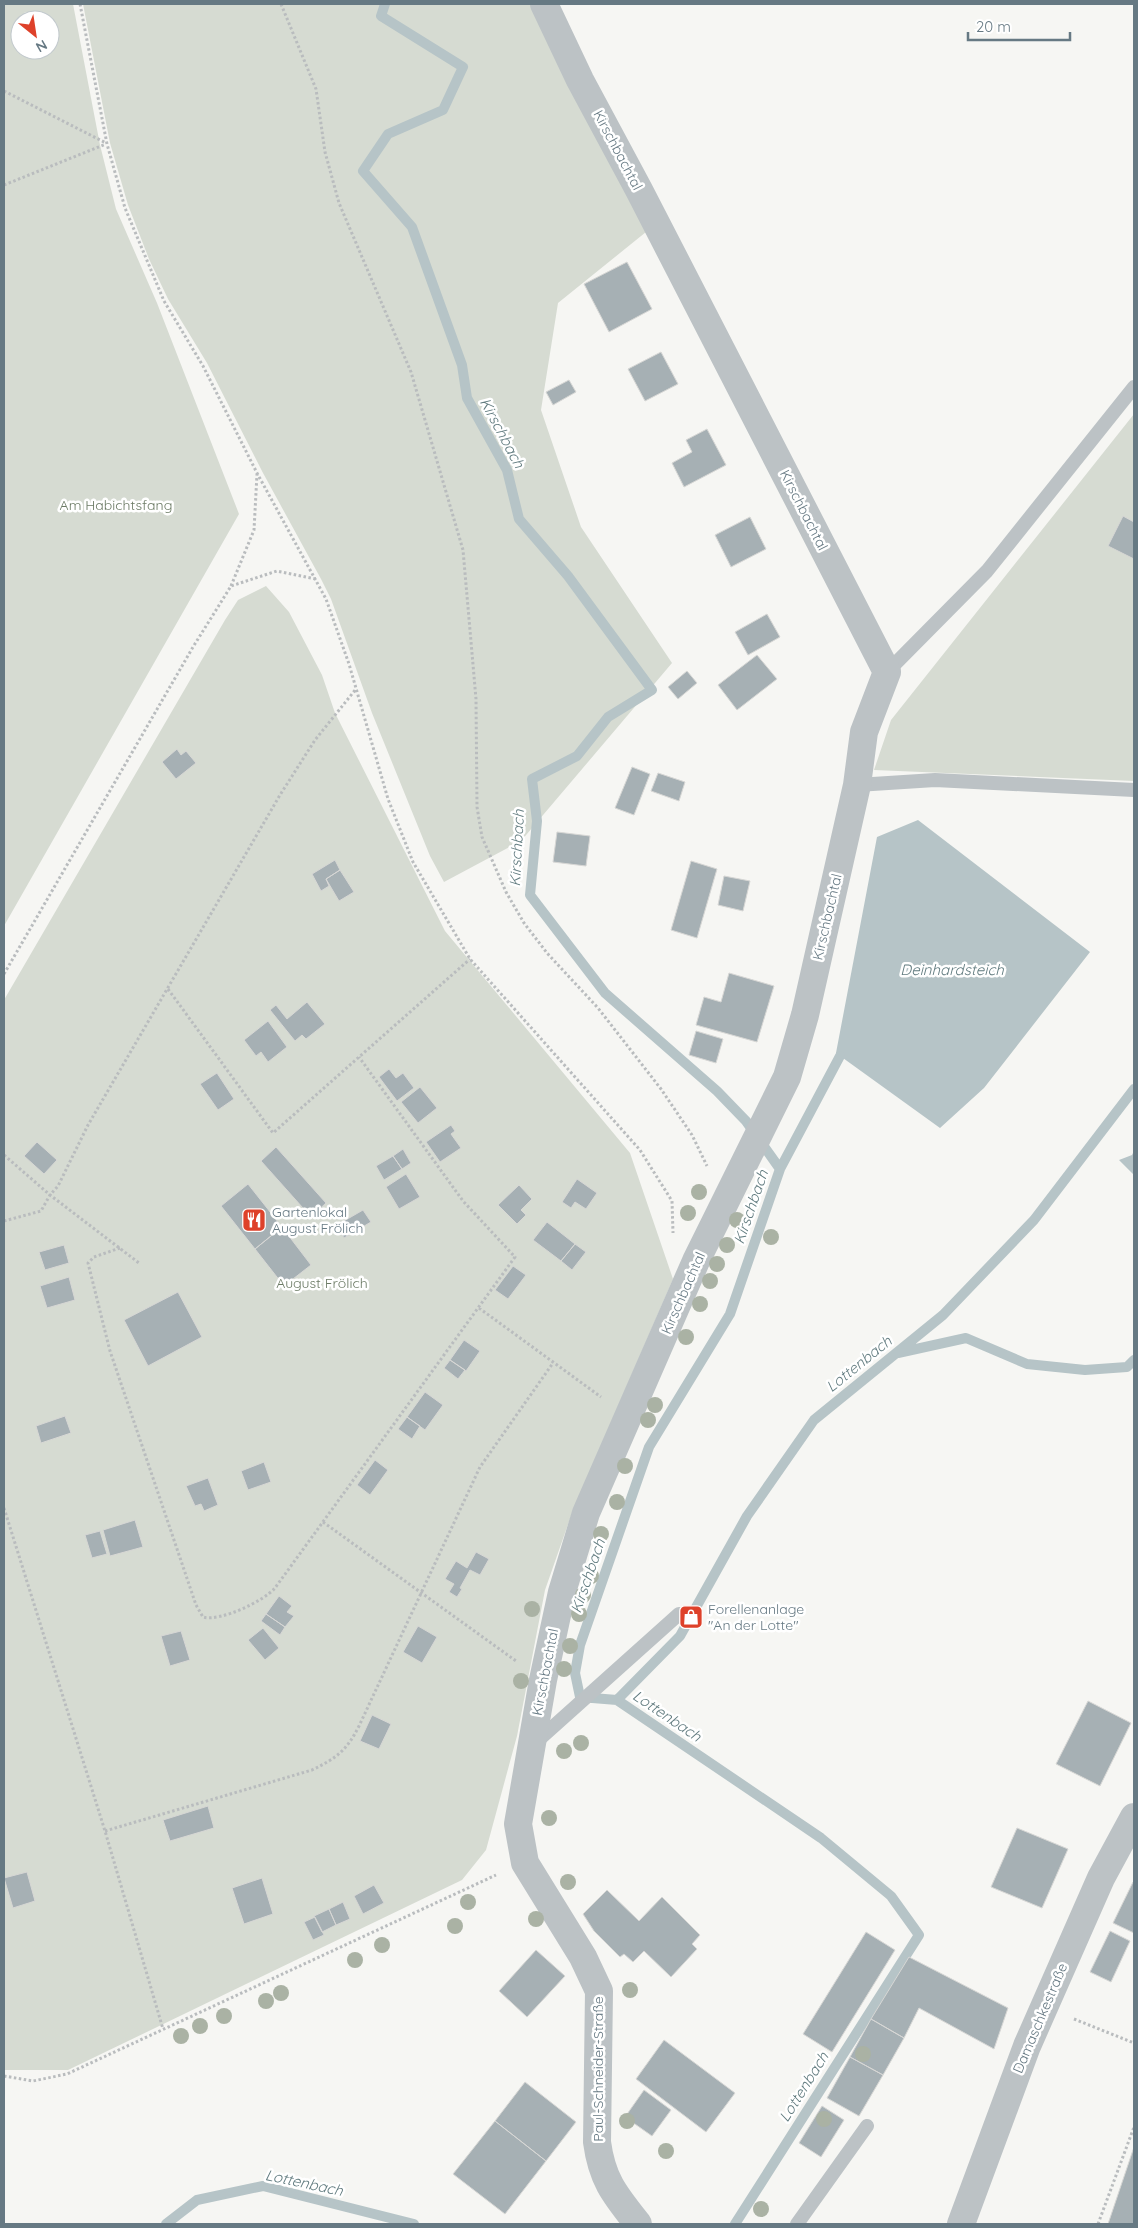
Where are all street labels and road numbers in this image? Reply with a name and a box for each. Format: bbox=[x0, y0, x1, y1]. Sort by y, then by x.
street label: Kirschbachtal bbox=[589, 107, 647, 193]
street label: Kirschbachtal bbox=[776, 467, 832, 553]
street label: Kirschbachtal bbox=[808, 872, 846, 962]
street label: Kirschbachtal bbox=[657, 1249, 709, 1337]
street label: Kirschbachtal bbox=[528, 1627, 562, 1717]
street label: Damaschkestraße bbox=[1009, 1960, 1071, 2076]
street label: Paul-Schneider-Straße bbox=[589, 1996, 607, 2142]

